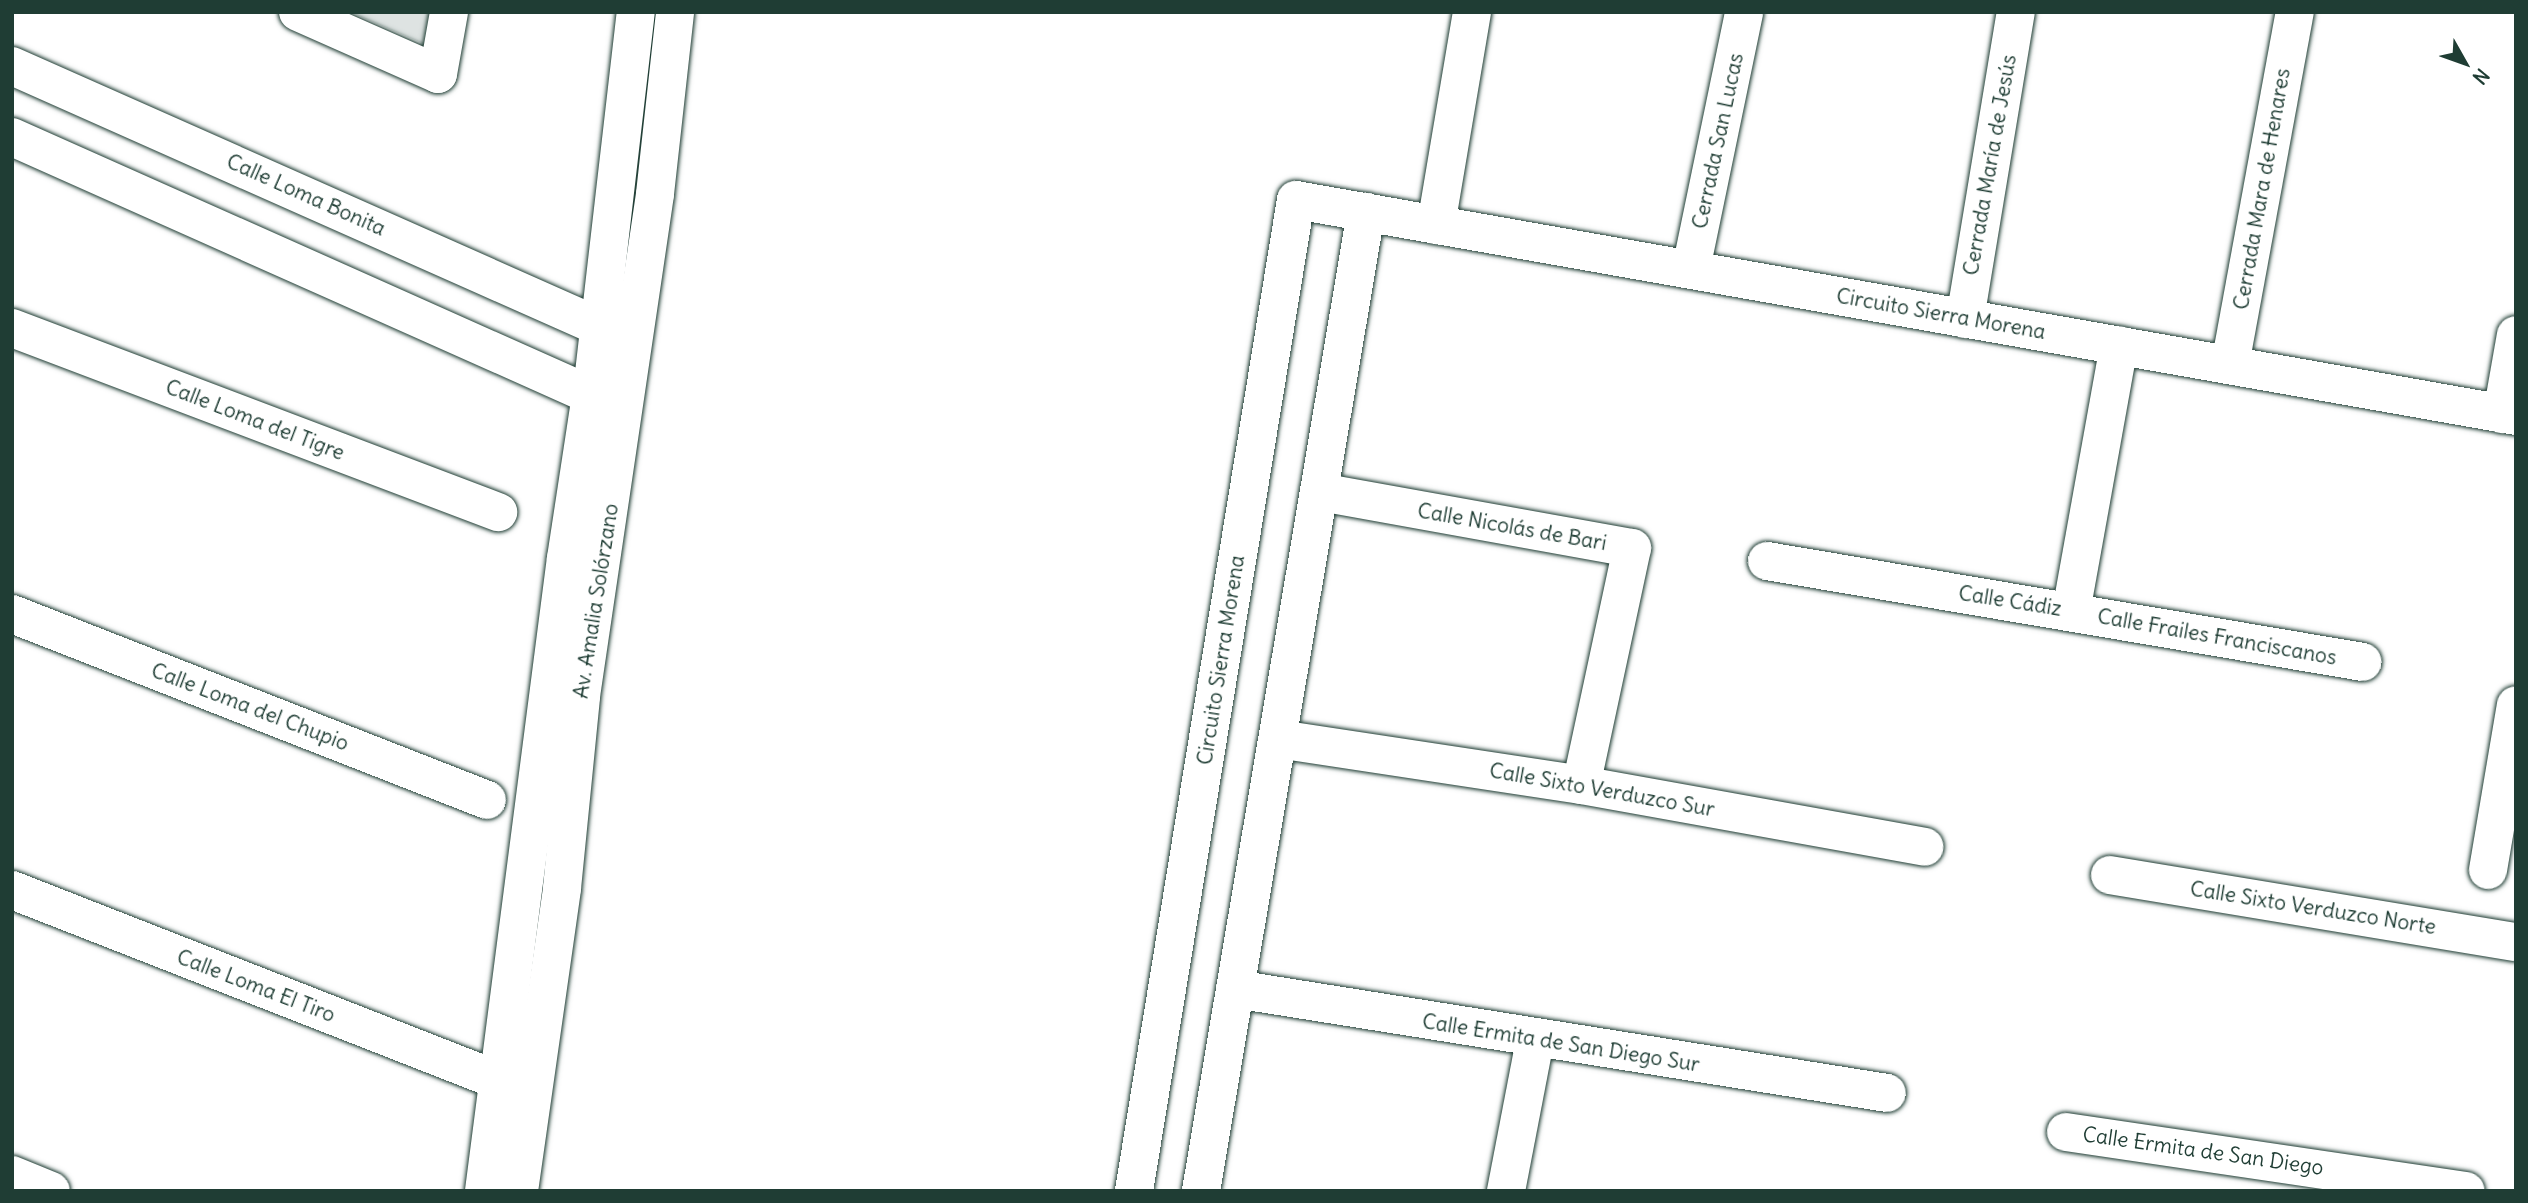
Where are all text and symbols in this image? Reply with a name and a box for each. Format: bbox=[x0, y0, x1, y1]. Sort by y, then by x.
north arrow bbox=[2430, 28, 2500, 98]
street label: Cerrada San Lucas bbox=[1687, 51, 1749, 231]
street label: Cerrada María de Jesús bbox=[1958, 53, 2022, 277]
text: N bbox=[2468, 64, 2495, 89]
street label: Cerrada Mara de Henares bbox=[2228, 66, 2296, 312]
street label: Calle Loma Bonita bbox=[223, 149, 389, 241]
street label: Circuito Sierra Morena bbox=[1834, 283, 2048, 345]
street label: Calle Loma del Tigre bbox=[162, 374, 348, 466]
street label: Calle Nicolás de Bari bbox=[1415, 498, 1609, 556]
street label: Av. Amalia Solórzano bbox=[568, 502, 624, 700]
street label: Circuito Sierra Morena bbox=[1192, 553, 1250, 767]
street label: Calle Cádiz bbox=[1957, 580, 2063, 622]
street label: Calle Frailes Franciscanos bbox=[2095, 604, 2339, 670]
street label: Calle Loma del Chupio bbox=[148, 658, 352, 756]
street label: Calle Sixto Verduzco Sur bbox=[1487, 758, 1717, 822]
street label: Calle Sixto Verduzco Norte bbox=[2188, 876, 2438, 940]
street label: Calle Loma El Tiro bbox=[173, 944, 339, 1028]
street label: Calle Ermita de San Diego Sur bbox=[1420, 1009, 1702, 1077]
street label: Calle Ermita de San Diego bbox=[2081, 1122, 2325, 1180]

